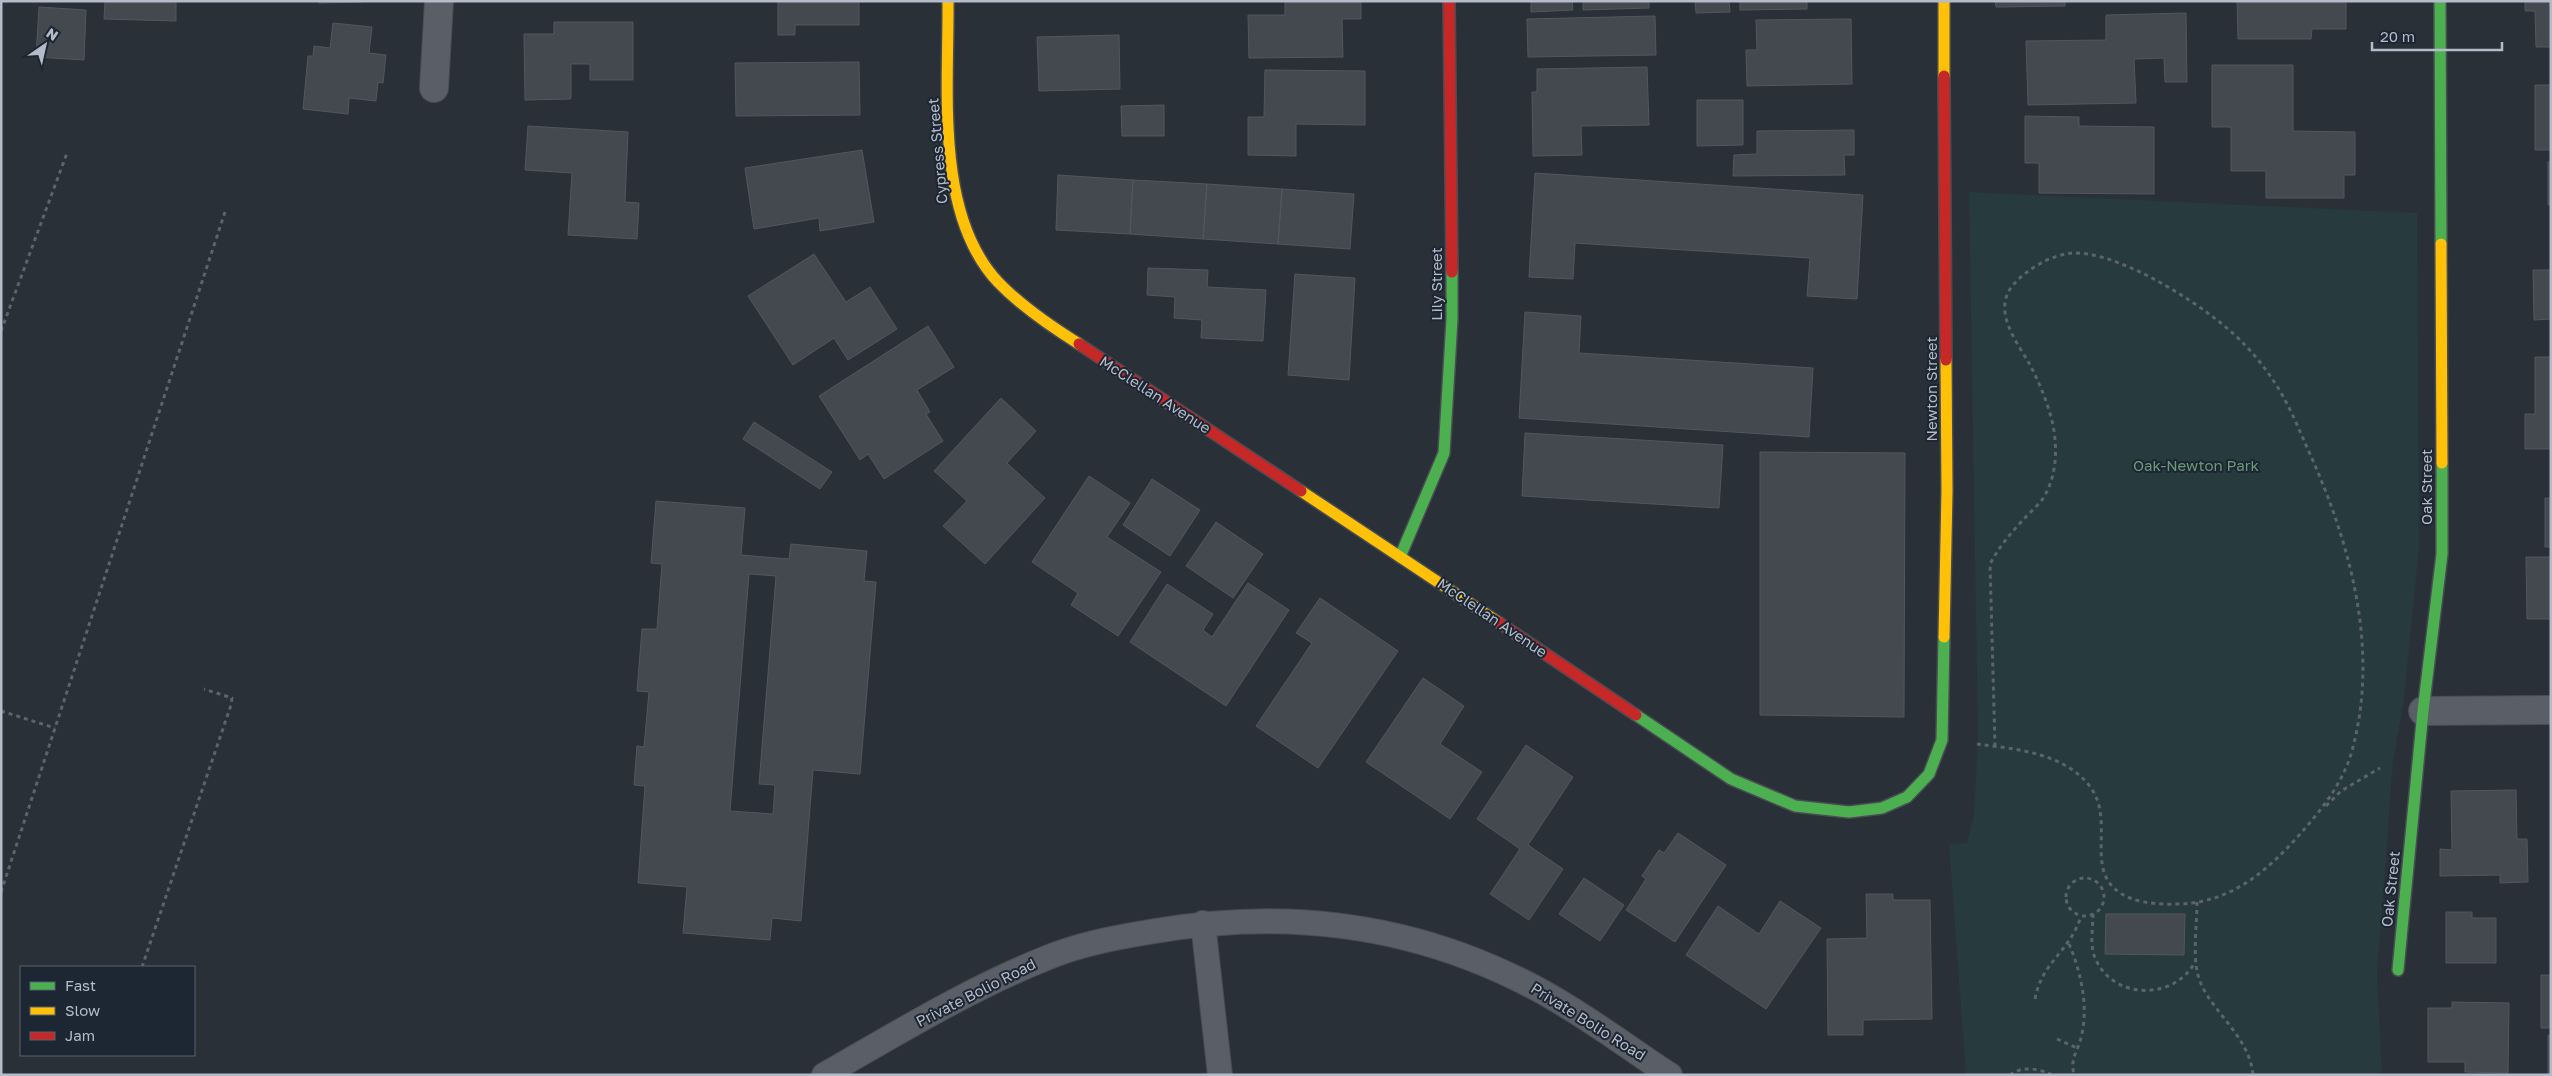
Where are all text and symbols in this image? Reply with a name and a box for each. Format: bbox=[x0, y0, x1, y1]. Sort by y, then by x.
north arrow bbox=[20, 20, 70, 70]
scale bar bbox=[2372, 20, 2502, 52]
text: N bbox=[43, 24, 62, 44]
text: 20 m bbox=[2380, 27, 2415, 45]
street label: Cypress Street bbox=[923, 97, 951, 205]
street label: Lily Street bbox=[1427, 247, 1445, 321]
street label: Newton Street bbox=[1922, 337, 1940, 441]
street label: McClellan Avenue bbox=[1097, 352, 1215, 437]
street label: Oak Street bbox=[2417, 449, 2435, 525]
park label: Oak-Newton Park bbox=[2133, 456, 2260, 474]
street label: McClellan Avenue bbox=[1434, 574, 1551, 661]
street label: Oak Street bbox=[2377, 850, 2403, 928]
street label: Private Bolio Road bbox=[913, 954, 1038, 1030]
legend bbox=[20, 966, 195, 1056]
text: Fast bbox=[65, 976, 96, 994]
street label: Private Bolio Road bbox=[1528, 979, 1649, 1064]
text: Slow bbox=[65, 1001, 100, 1019]
text: Jam bbox=[65, 1026, 95, 1044]

